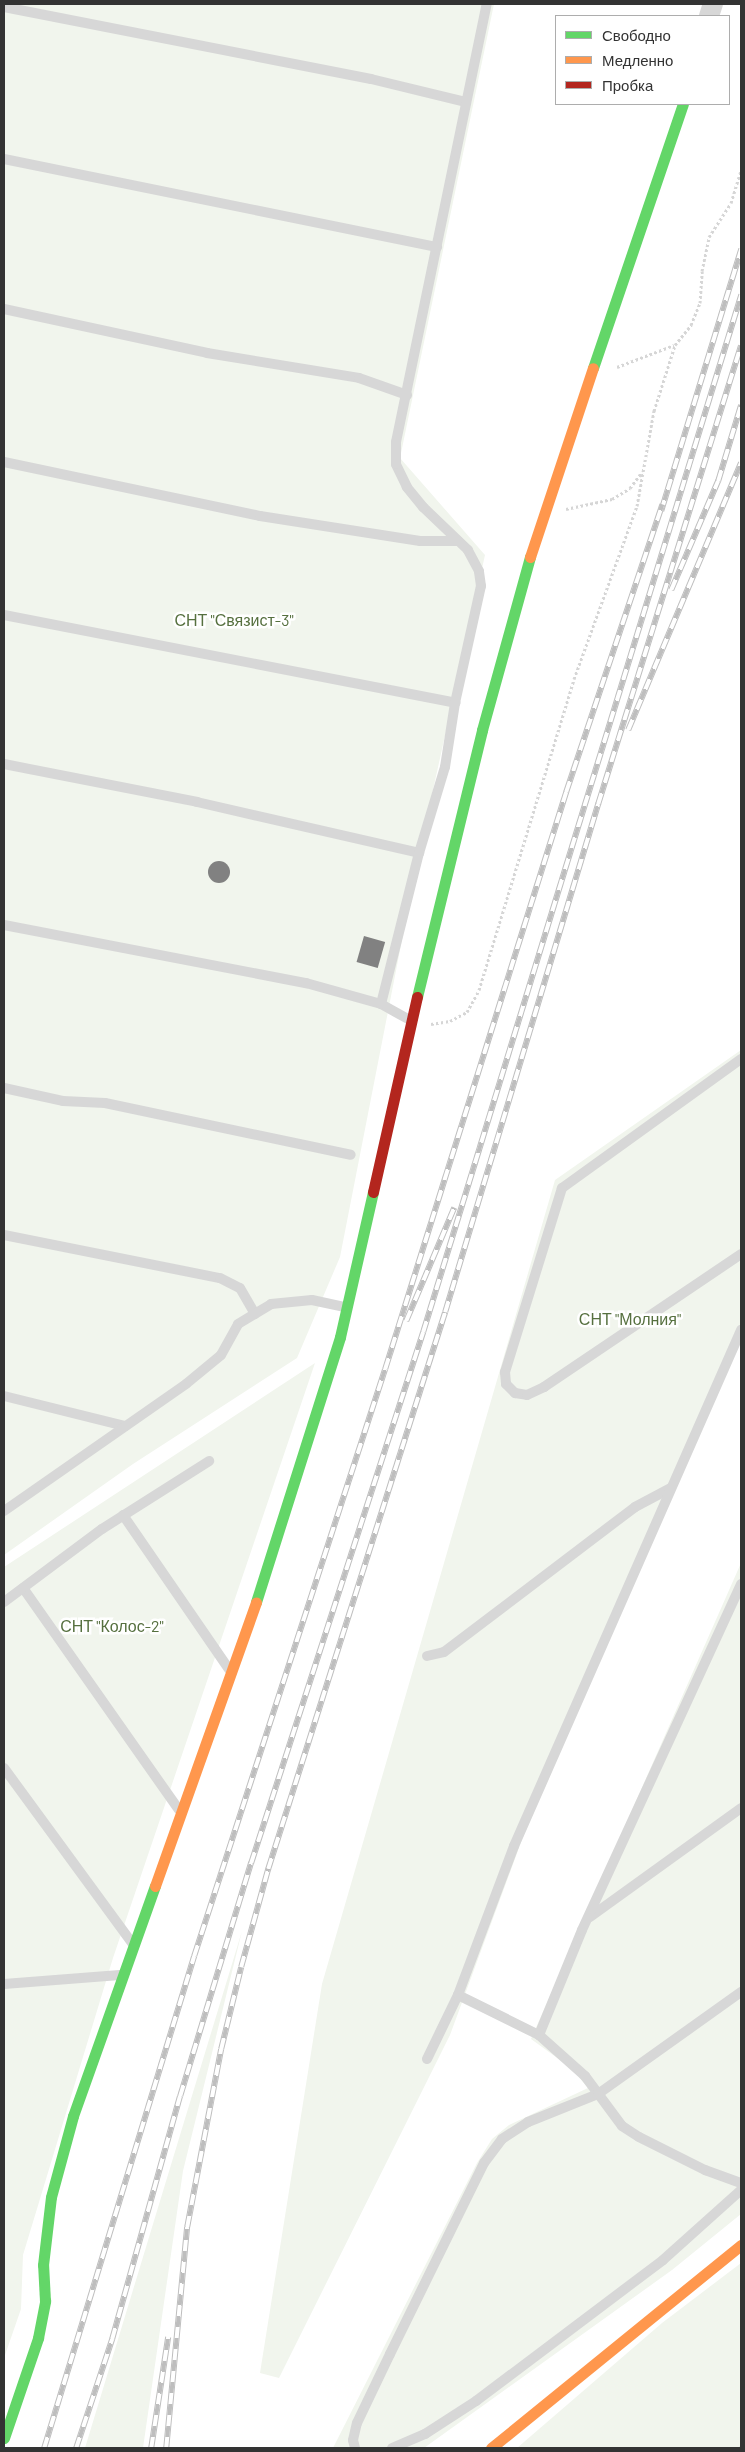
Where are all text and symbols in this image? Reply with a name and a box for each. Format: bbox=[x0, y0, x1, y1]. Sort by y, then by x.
legend bbox=[555, 15, 730, 105]
text: Свободно bbox=[602, 26, 671, 44]
text: Медленно bbox=[602, 51, 673, 69]
text: Пробка bbox=[602, 76, 653, 94]
park label: СНТ "Связист-3" bbox=[174, 610, 294, 630]
park label: СНТ "Молния" bbox=[579, 1309, 681, 1329]
park label: СНТ "Колос-2" bbox=[60, 1616, 164, 1636]

